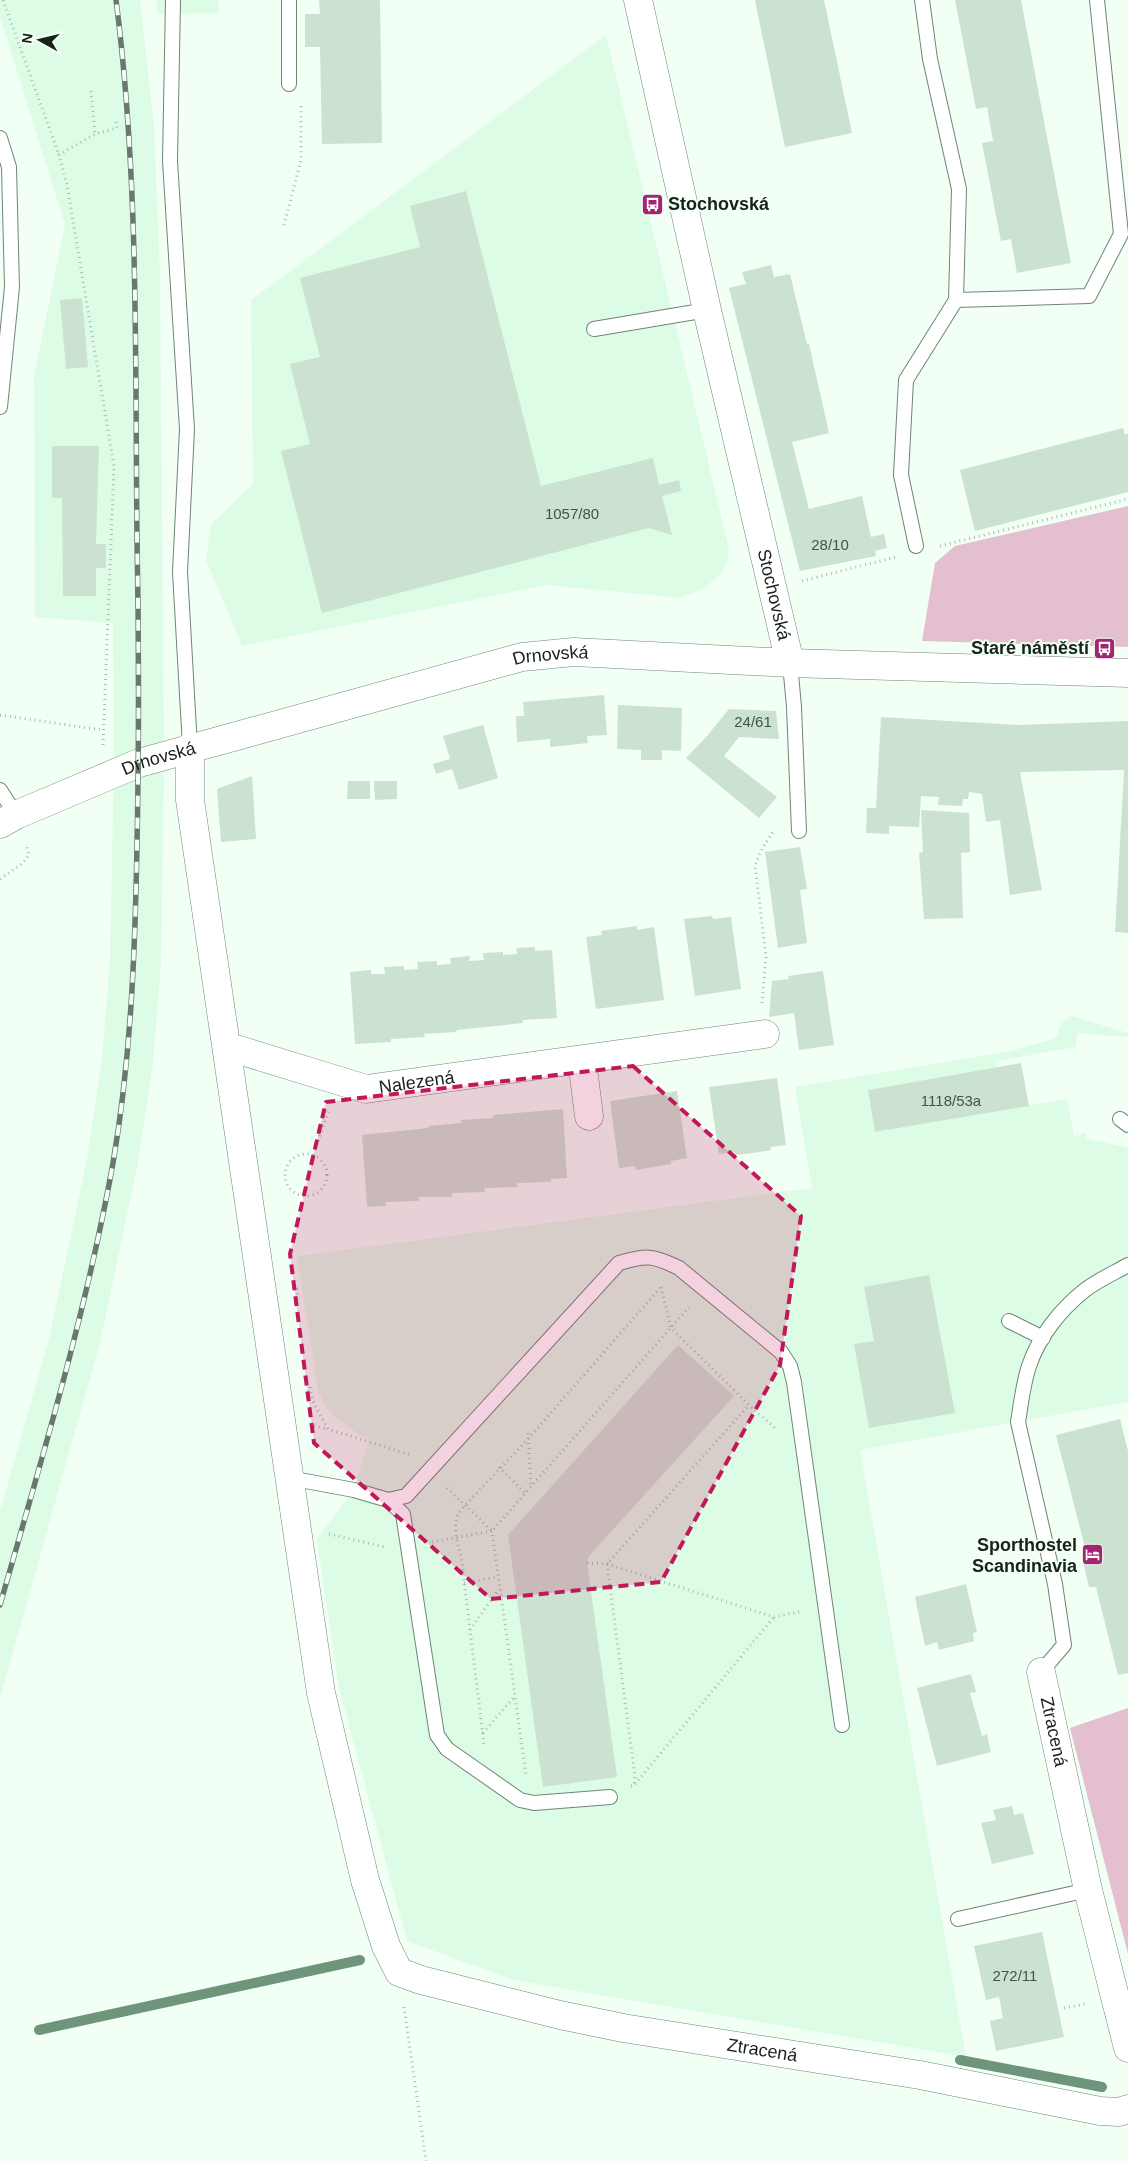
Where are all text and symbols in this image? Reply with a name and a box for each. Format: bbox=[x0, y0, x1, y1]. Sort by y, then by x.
north arrow bbox=[15, 15, 65, 65]
text: N bbox=[18, 32, 36, 44]
bus stop icon: Stochovská bbox=[640, 192, 664, 216]
place label: Stochovská bbox=[668, 194, 770, 214]
house number: 1057/80 bbox=[545, 505, 599, 522]
house number: 28/10 bbox=[811, 536, 849, 553]
street label: Stochovská bbox=[754, 547, 795, 643]
bus stop icon: Staré náměstí bbox=[1093, 636, 1117, 660]
place label: Staré náměstí bbox=[971, 638, 1090, 658]
street label: Drnovská bbox=[510, 642, 590, 669]
house number: 24/61 bbox=[734, 713, 772, 730]
street label: Drnovská bbox=[119, 738, 199, 779]
street label: Nalezená bbox=[378, 1067, 457, 1097]
house number: 1118/53a bbox=[921, 1092, 982, 1109]
place label: Sporthostel Scandinavia bbox=[972, 1535, 1078, 1576]
hotel icon: Sporthostel Scandinavia bbox=[1081, 1543, 1105, 1567]
street label: Ztracená bbox=[1037, 1695, 1071, 1769]
house number: 272/11 bbox=[993, 1967, 1037, 1984]
street label: Ztracená bbox=[726, 2035, 800, 2066]

